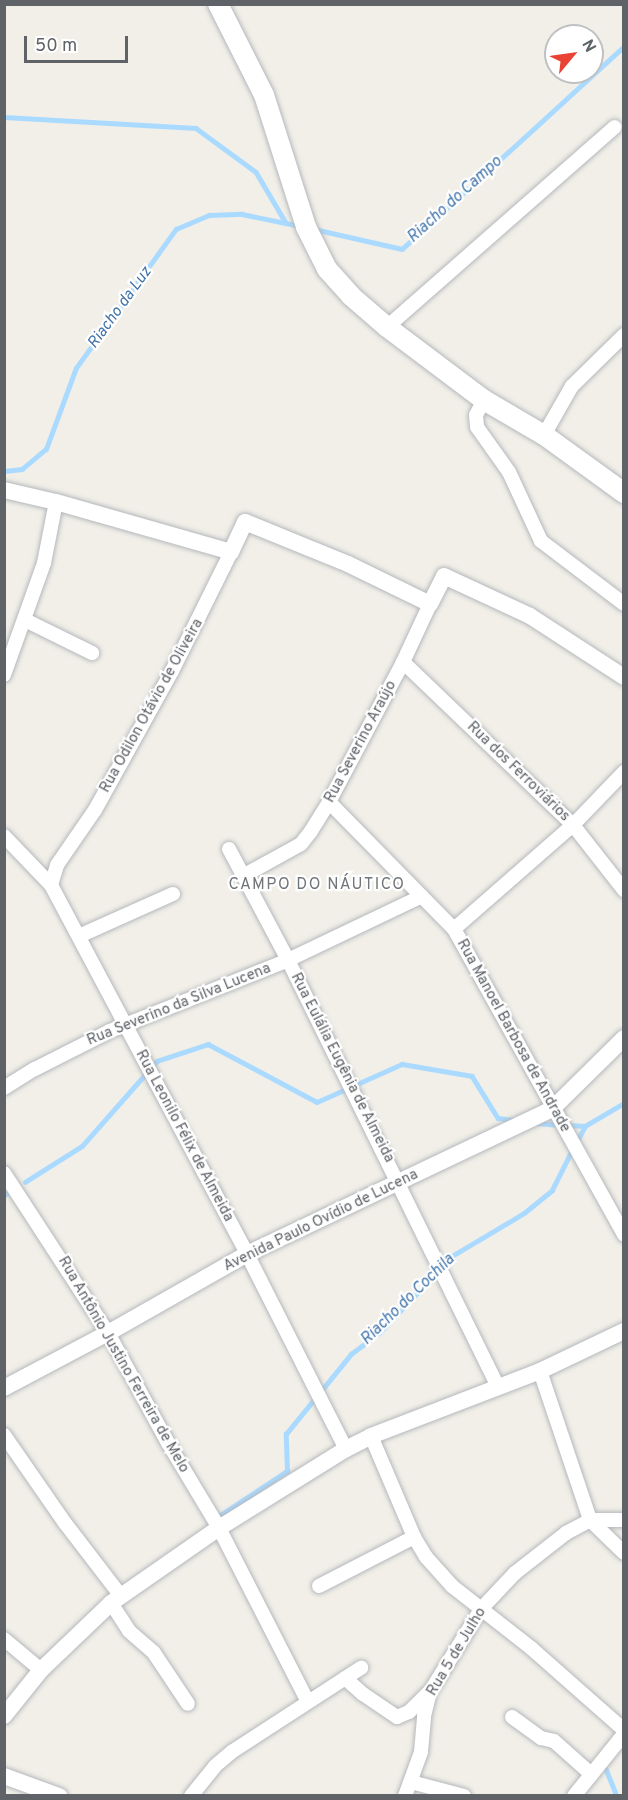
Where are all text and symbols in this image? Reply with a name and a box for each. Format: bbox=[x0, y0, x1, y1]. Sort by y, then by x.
scale bar bbox=[27, 24, 130, 62]
north arrow bbox=[544, 24, 604, 84]
text: 50 m bbox=[35, 35, 77, 58]
text: N bbox=[576, 36, 600, 56]
water label: Riacho do Campo bbox=[404, 153, 506, 247]
water label: Riacho da Luz bbox=[84, 263, 156, 353]
street label: Rua Odilon Otávio de Oliveira bbox=[97, 616, 207, 796]
street label: Rua Severino Araújo bbox=[321, 678, 401, 806]
street label: Rua dos Ferroviários bbox=[463, 718, 573, 826]
district label: CAMPO DO NÁUTICO bbox=[228, 875, 406, 895]
street label: Rua Manoel Barbosa de Andrade bbox=[452, 936, 574, 1136]
street label: Rua Severino da Silva Lucena bbox=[85, 960, 273, 1050]
street label: Rua Eulália Eugênia de Almeida bbox=[286, 970, 398, 1166]
street label: Rua Leonilo Félix de Almeida bbox=[131, 1047, 237, 1225]
street label: Avenida Paulo Ovídio de Lucena bbox=[221, 1166, 421, 1276]
water label: Riacho do Cochila bbox=[357, 1250, 459, 1350]
street label: Rua Antônio Justino Ferreira de Melo bbox=[53, 1253, 193, 1477]
street label: Rua 5 de Julho bbox=[423, 1604, 491, 1700]

